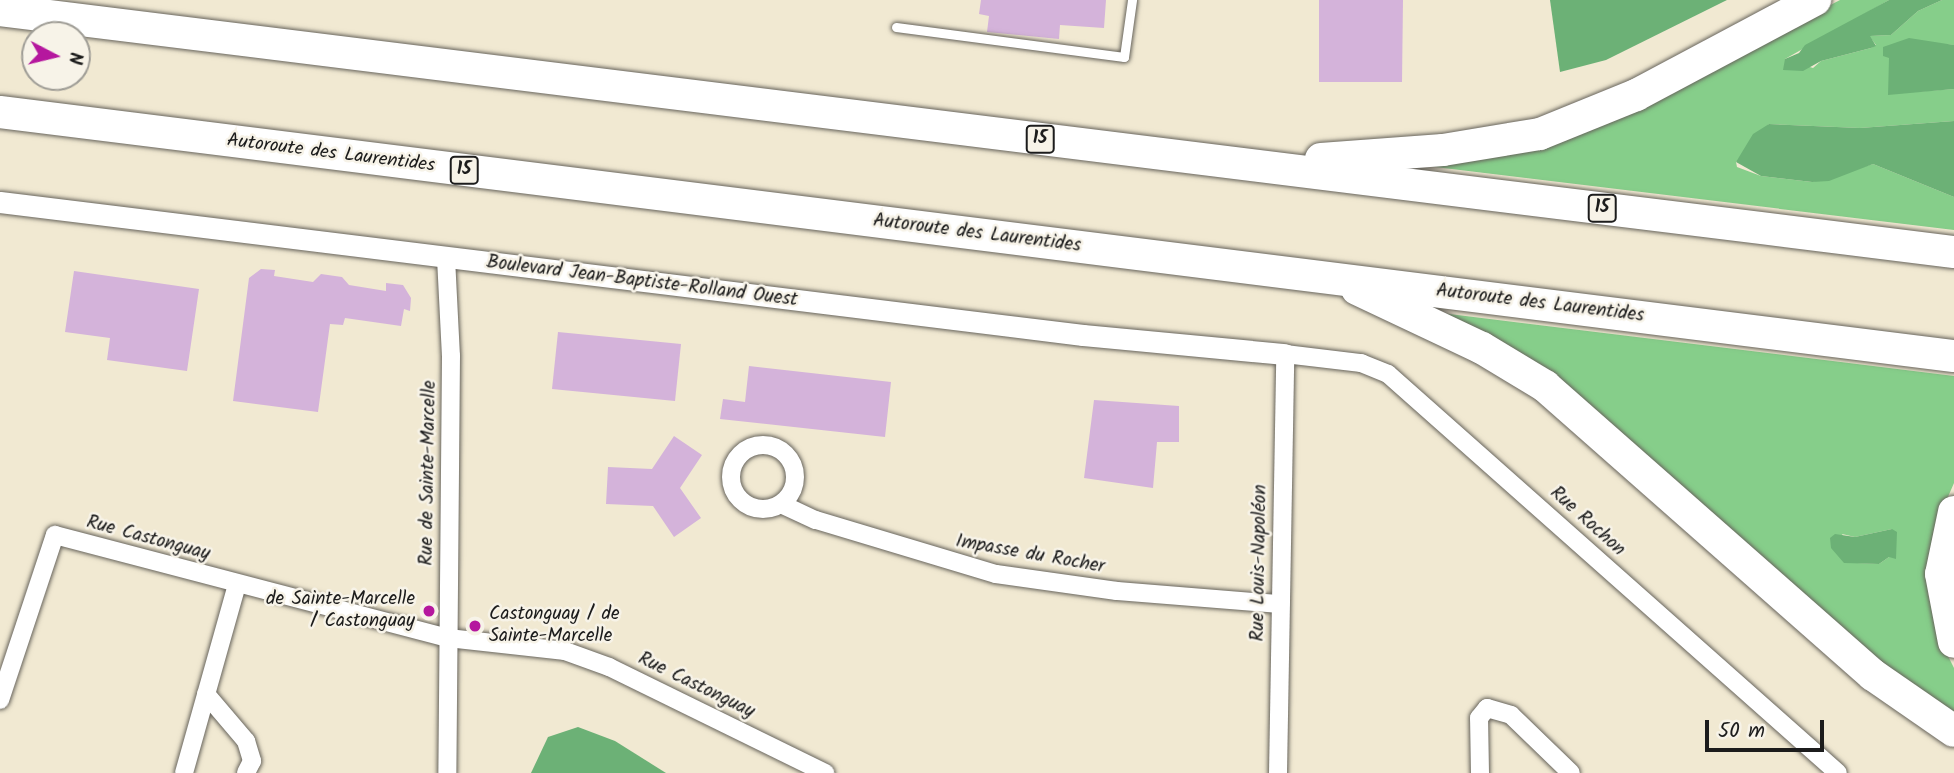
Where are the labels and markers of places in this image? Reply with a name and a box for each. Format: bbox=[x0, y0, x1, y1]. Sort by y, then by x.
place label: de Sainte-Marcelle / Castonguay bbox=[266, 589, 415, 633]
marker: de Sainte-Marcelle / Castonguay bbox=[421, 603, 437, 619]
place label: Castonguay / de Sainte-Marcelle bbox=[489, 604, 619, 648]
marker: Castonguay / de Sainte-Marcelle bbox=[467, 618, 483, 634]

